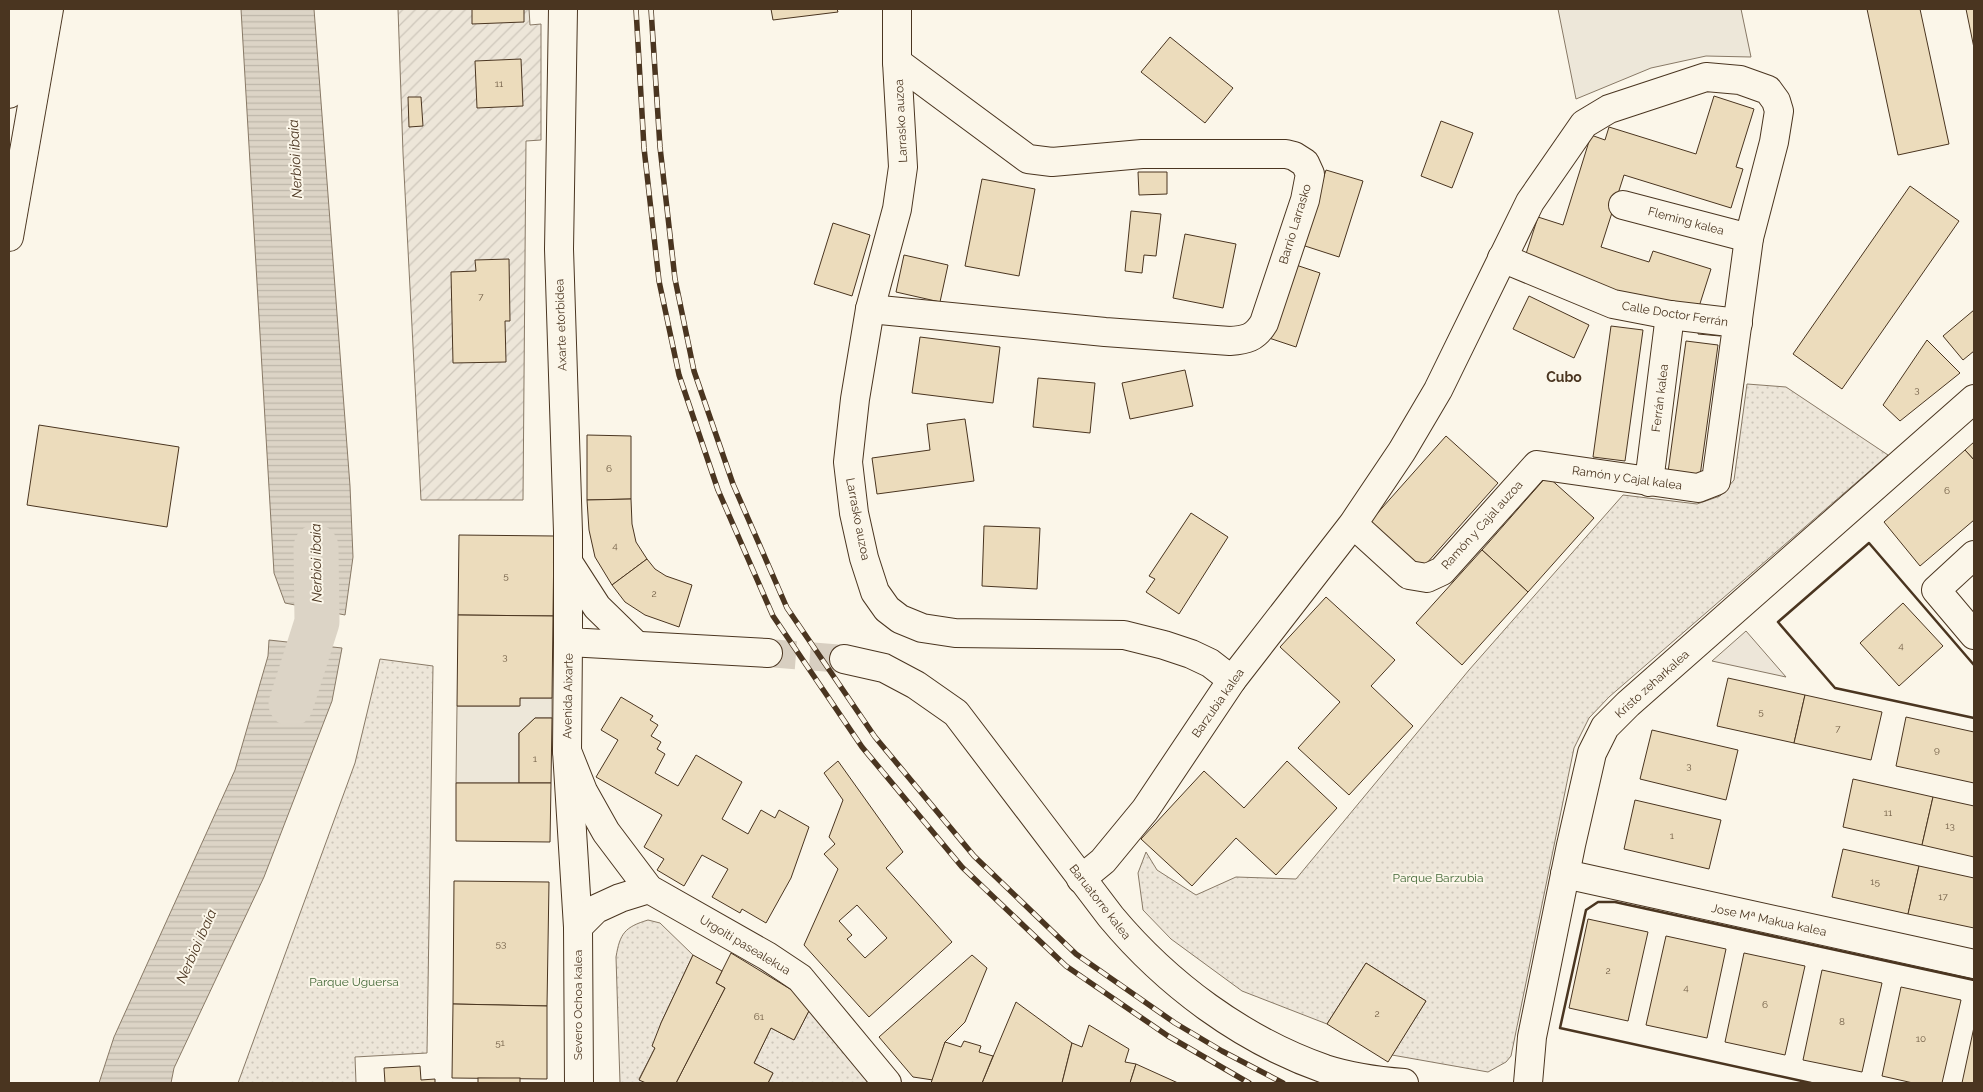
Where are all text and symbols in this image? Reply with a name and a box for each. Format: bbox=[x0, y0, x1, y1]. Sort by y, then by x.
house number: 11 bbox=[495, 78, 504, 89]
street label: Larrasko auzoa bbox=[892, 79, 910, 163]
water label: Nerbioi ibaia bbox=[285, 119, 305, 199]
street label: Barrio Larrasko bbox=[1276, 182, 1314, 266]
street label: Fleming kalea bbox=[1646, 204, 1726, 238]
street label: Axarte etorbidea bbox=[552, 279, 570, 371]
house number: 7 bbox=[478, 291, 484, 302]
street label: Calle Doctor Ferrán bbox=[1621, 299, 1729, 329]
street label: Ferrán kalea bbox=[1649, 363, 1671, 433]
district label: Cubo bbox=[1546, 369, 1582, 385]
house number: 3 bbox=[1914, 384, 1920, 395]
house number: 6 bbox=[606, 463, 612, 474]
street label: Ramón y Cajal kalea bbox=[1571, 463, 1683, 493]
street label: Larrasko auzoa bbox=[843, 477, 873, 561]
street label: Ramón y Cajal auzoa bbox=[1438, 478, 1526, 572]
house number: 6 bbox=[1944, 485, 1950, 496]
water label: Nerbioi ibaia bbox=[307, 523, 325, 603]
house number: 4 bbox=[612, 540, 618, 551]
house number: 5 bbox=[503, 570, 509, 581]
house number: 2 bbox=[651, 588, 657, 599]
house number: 4 bbox=[1898, 640, 1904, 651]
street label: Kristo zeharkalea bbox=[1612, 647, 1692, 721]
house number: 3 bbox=[502, 651, 508, 662]
street label: Avenida Aixarte bbox=[560, 653, 576, 739]
street label: Barzubia kalea bbox=[1189, 666, 1247, 740]
house number: 5 bbox=[1758, 706, 1764, 717]
house number: 7 bbox=[1835, 723, 1841, 734]
house number: 9 bbox=[1934, 744, 1940, 755]
house number: 1 bbox=[533, 753, 538, 764]
house number: 3 bbox=[1686, 760, 1692, 771]
house number: 11 bbox=[1884, 807, 1893, 818]
house number: 13 bbox=[1945, 820, 1955, 831]
house number: 1 bbox=[1670, 830, 1675, 841]
street label: Baruatorre kalea bbox=[1066, 862, 1134, 942]
park label: Parque Barzubia bbox=[1393, 871, 1483, 885]
house number: 15 bbox=[1870, 876, 1880, 887]
house number: 17 bbox=[1938, 891, 1948, 902]
street label: Jose Mª Makua kalea bbox=[1710, 901, 1828, 939]
water label: Nerbioi ibaia bbox=[173, 907, 219, 985]
street label: Urgoiti pasealekua bbox=[697, 912, 793, 978]
house number: 53 bbox=[496, 938, 506, 949]
street label: Severo Ochoa kalea bbox=[571, 950, 585, 1060]
house number: 2 bbox=[1605, 965, 1611, 976]
park label: Parque Uguersa bbox=[309, 975, 399, 989]
house number: 4 bbox=[1683, 982, 1689, 993]
house number: 6 bbox=[1762, 999, 1768, 1010]
house number: 2 bbox=[1374, 1008, 1380, 1019]
house number: 61 bbox=[754, 1011, 765, 1022]
house number: 8 bbox=[1839, 1016, 1845, 1027]
house number: 10 bbox=[1916, 1033, 1926, 1044]
house number: 51 bbox=[495, 1037, 506, 1048]

